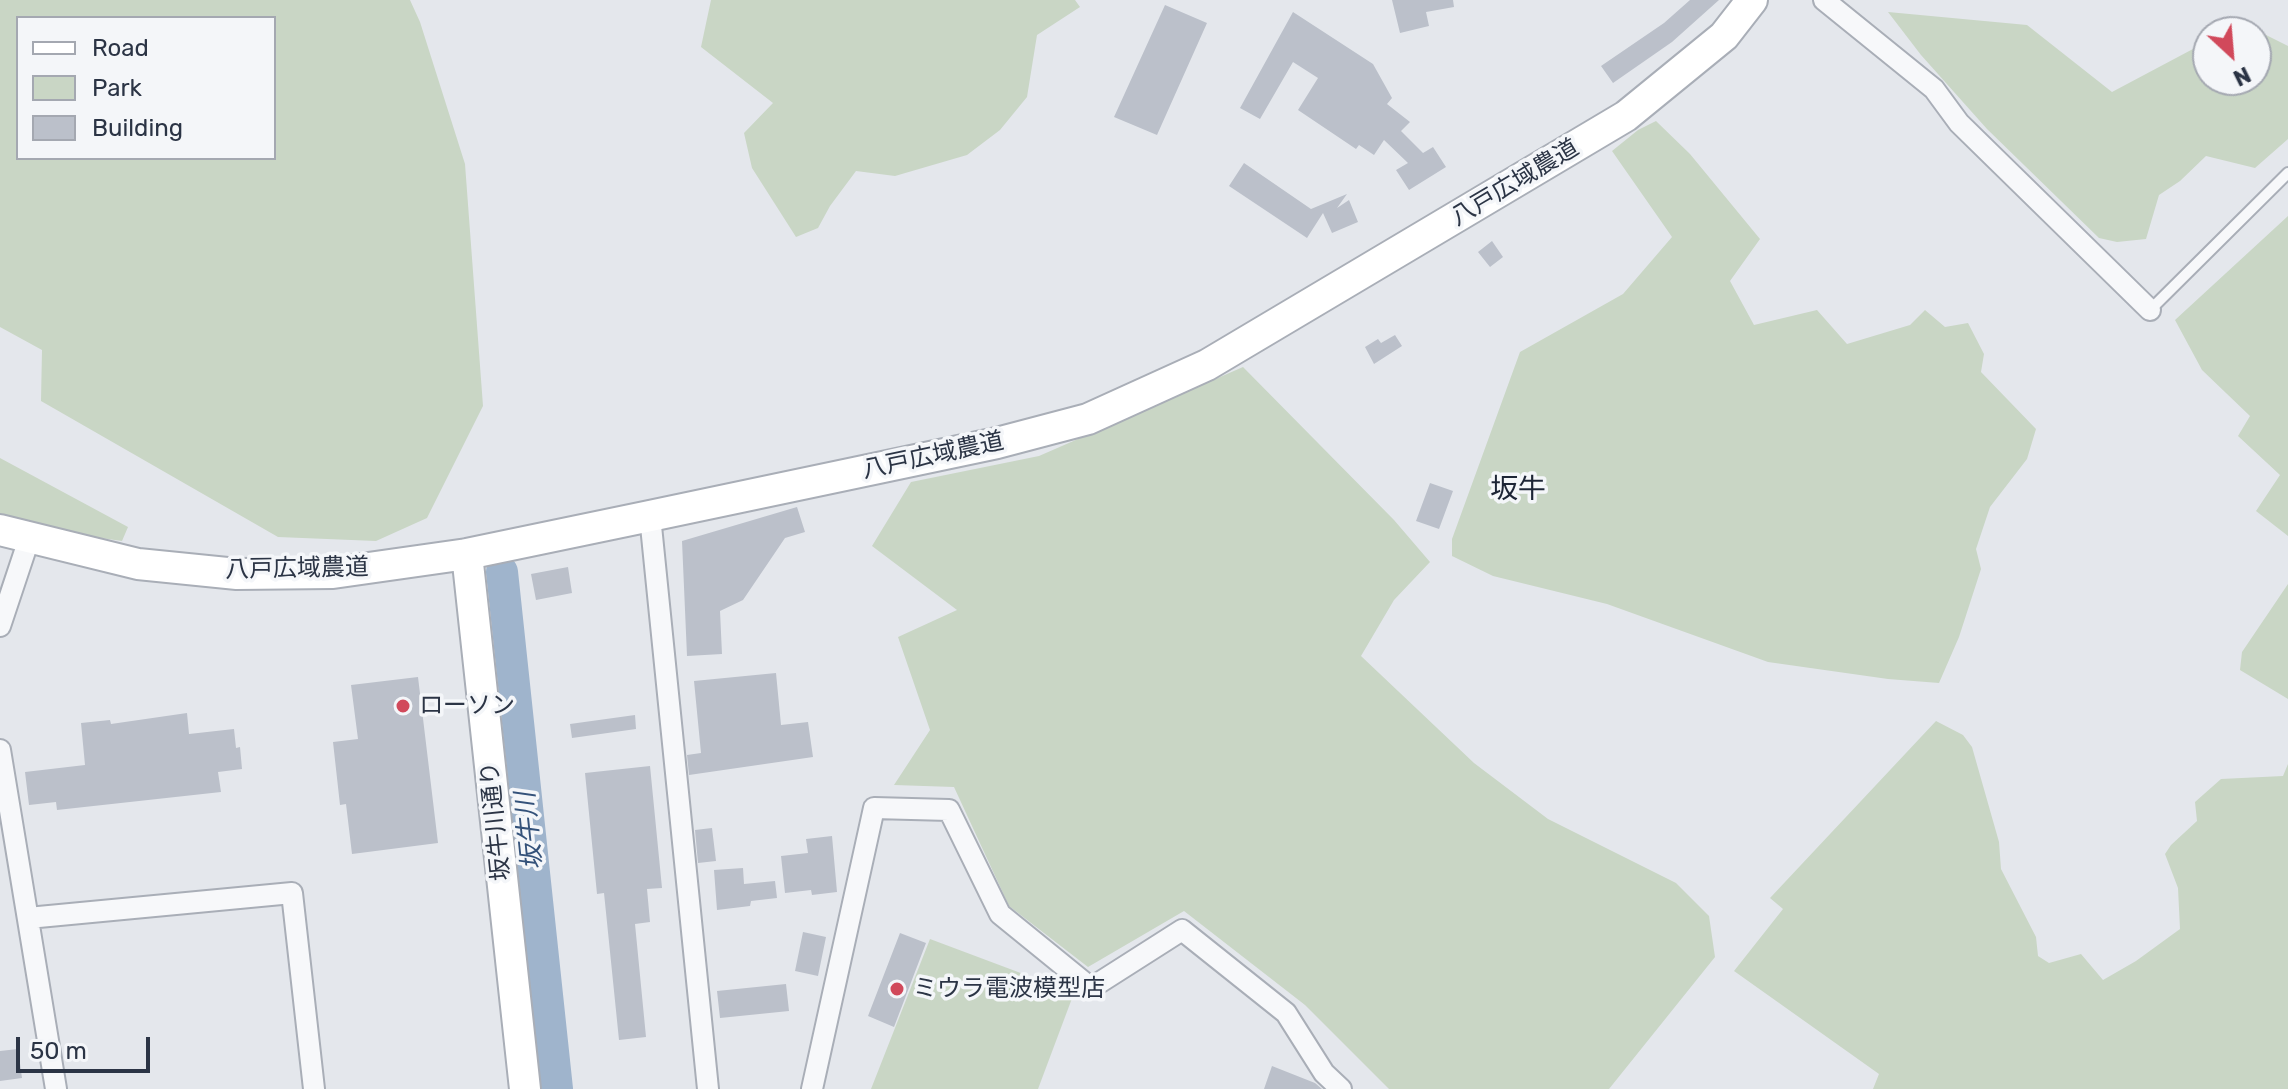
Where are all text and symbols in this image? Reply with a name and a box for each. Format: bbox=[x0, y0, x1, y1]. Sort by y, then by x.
legend bbox=[16, 16, 276, 160]
north arrow bbox=[2192, 16, 2272, 96]
text: Road bbox=[92, 34, 149, 62]
text: N bbox=[2229, 61, 2255, 92]
text: Park bbox=[92, 74, 142, 102]
text: Building bbox=[92, 114, 183, 142]
street label: 八戸広域農道 bbox=[1446, 134, 1584, 232]
street label: 八戸広域農道 bbox=[860, 427, 1006, 485]
district label: 坂牛 bbox=[1490, 473, 1546, 507]
street label: 八戸広域農道 bbox=[225, 553, 369, 585]
place label: ローソン bbox=[419, 692, 515, 720]
marker: ローソン bbox=[394, 697, 412, 715]
street label: 坂牛川通り bbox=[475, 760, 517, 882]
water label: 坂牛川 bbox=[510, 791, 550, 871]
place label: ミウラ電波模型店 bbox=[913, 975, 1105, 1003]
marker: ミウラ電波模型店 bbox=[888, 980, 906, 998]
scale bar bbox=[20, 1021, 154, 1071]
text: 50 m bbox=[30, 1037, 87, 1065]

